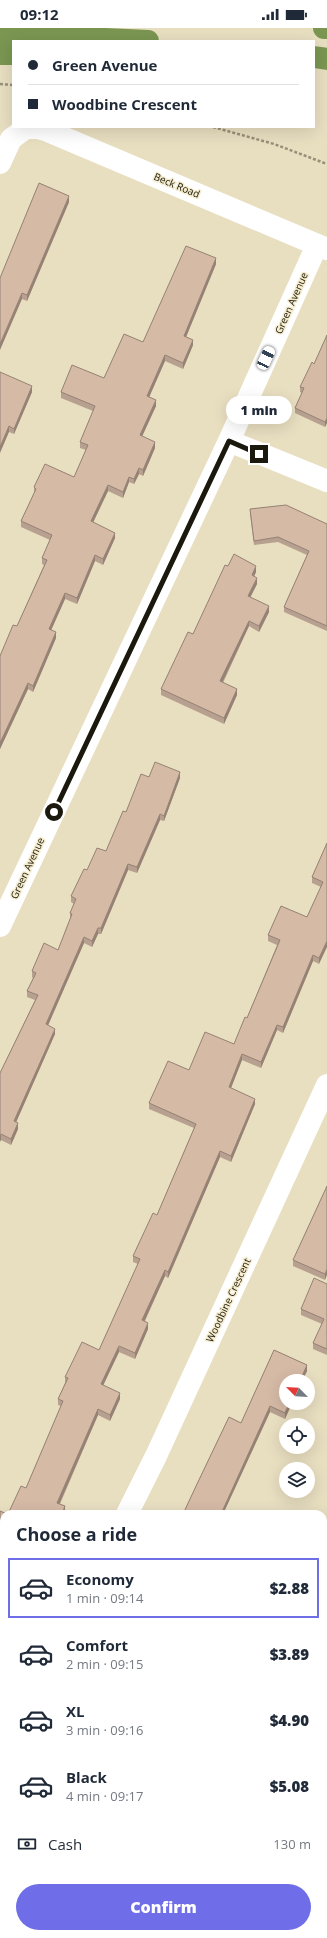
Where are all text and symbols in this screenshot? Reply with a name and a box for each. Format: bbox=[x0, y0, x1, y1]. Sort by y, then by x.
text: 09:12 bbox=[20, 4, 59, 24]
text: Green Avenue bbox=[52, 55, 157, 75]
text: Woodbine Crescent bbox=[52, 94, 197, 114]
street label: Beck Road bbox=[152, 169, 202, 201]
street label: Green Avenue bbox=[271, 270, 311, 336]
car bbox=[255, 345, 277, 371]
callout: 1 min bbox=[226, 396, 292, 424]
text: 1 min bbox=[241, 401, 277, 419]
route end bbox=[250, 445, 268, 463]
route start bbox=[45, 803, 63, 821]
street label: Green Avenue bbox=[7, 835, 47, 901]
street label: Woodbine Crescent bbox=[202, 1255, 254, 1344]
north arrow bbox=[279, 1374, 315, 1410]
map controls bbox=[279, 1374, 315, 1498]
button: locate bbox=[279, 1418, 315, 1454]
button: layers bbox=[279, 1462, 315, 1498]
text: Choose a ride bbox=[16, 1522, 137, 1546]
text: Economy bbox=[66, 1569, 134, 1589]
icon: car bbox=[18, 1570, 54, 1606]
text: $2.88 bbox=[270, 1578, 309, 1598]
text: 1 min · 09:14 bbox=[66, 1589, 143, 1607]
text: Comfort bbox=[66, 1635, 128, 1655]
icon: car bbox=[18, 1636, 54, 1672]
text: $3.89 bbox=[270, 1644, 309, 1664]
text: 2 min · 09:15 bbox=[66, 1655, 143, 1673]
text: XL bbox=[66, 1701, 84, 1721]
icon: car bbox=[18, 1702, 54, 1738]
text: $4.90 bbox=[270, 1710, 309, 1730]
text: 3 min · 09:16 bbox=[66, 1721, 143, 1739]
text: Black bbox=[66, 1767, 107, 1787]
icon: car bbox=[18, 1768, 54, 1804]
text: $5.08 bbox=[270, 1776, 309, 1796]
text: 4 min · 09:17 bbox=[66, 1787, 143, 1805]
icon: cash bbox=[16, 1833, 38, 1855]
text: Cash bbox=[48, 1834, 82, 1854]
text: 130 m bbox=[273, 1835, 311, 1853]
button: Confirm bbox=[16, 1884, 311, 1930]

